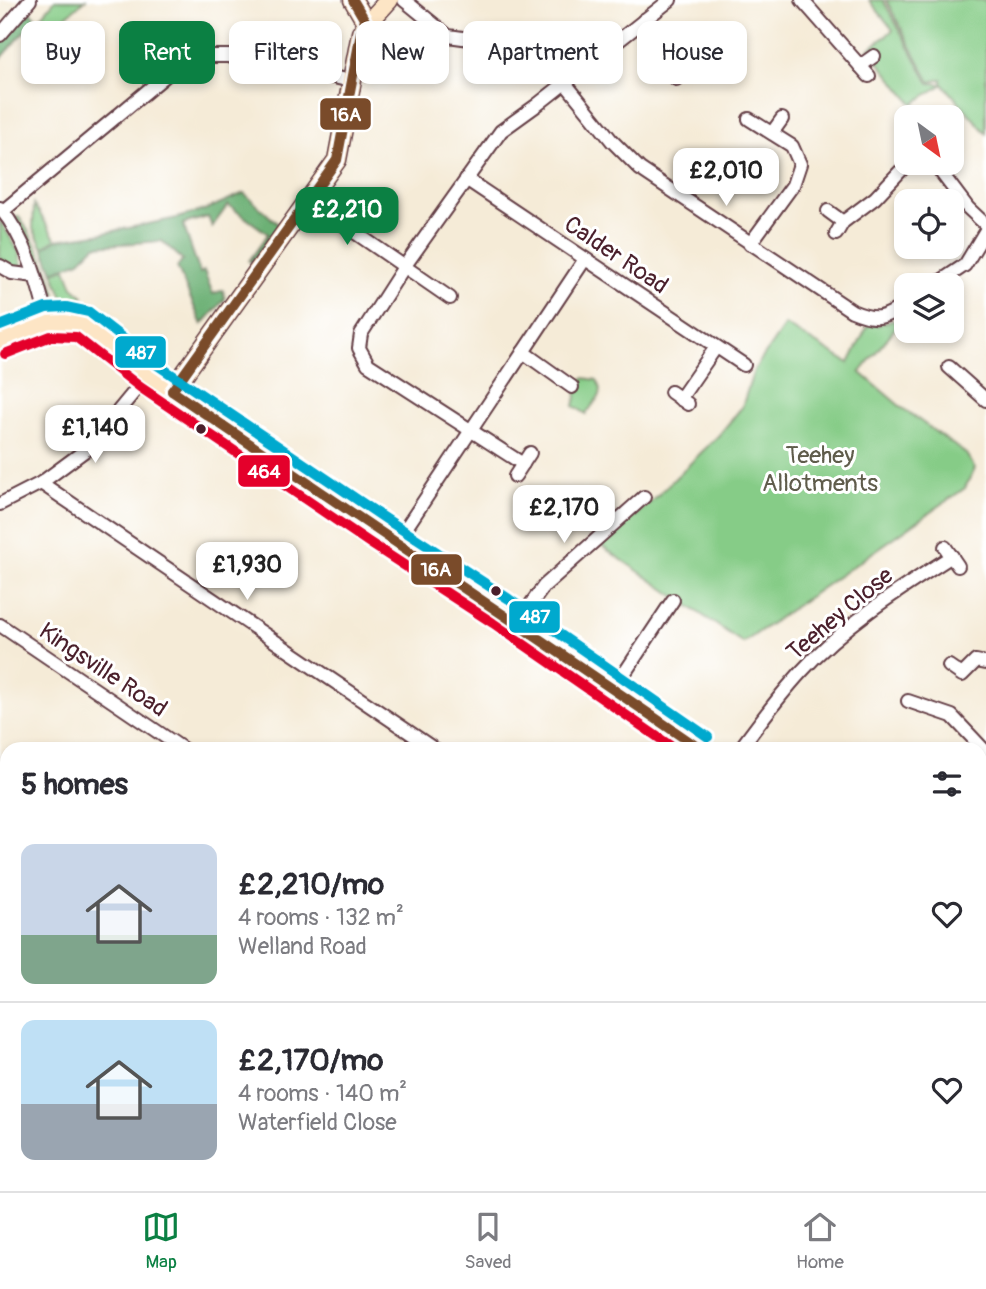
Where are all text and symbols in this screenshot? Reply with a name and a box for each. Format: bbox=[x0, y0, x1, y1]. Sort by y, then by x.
chip: Buy bbox=[21, 21, 105, 84]
chip: Rent bbox=[119, 21, 215, 84]
chip: Filters bbox=[229, 21, 342, 84]
chip: New bbox=[356, 21, 449, 84]
chip: Apartment bbox=[463, 21, 623, 84]
chip: House bbox=[637, 21, 747, 84]
line badge: 16A bbox=[319, 97, 372, 131]
text: 16A bbox=[331, 103, 362, 127]
north arrow bbox=[894, 105, 964, 175]
map controls bbox=[894, 105, 964, 343]
pin: £2,010 bbox=[669, 148, 783, 208]
text: £2,010 bbox=[689, 156, 763, 185]
pin: £2,210 bbox=[290, 188, 404, 247]
button: locate bbox=[894, 189, 964, 259]
text: £2,210 bbox=[311, 195, 383, 224]
street label: Calder Road bbox=[559, 210, 673, 300]
button: layers bbox=[894, 273, 964, 343]
line badge: 487 bbox=[114, 335, 167, 369]
text: 487 bbox=[126, 341, 157, 365]
pin: £1,140 bbox=[38, 406, 152, 465]
text: £1,140 bbox=[61, 413, 129, 442]
unlabelled marker bbox=[194, 422, 208, 436]
park label: Teehey Allotments bbox=[762, 441, 878, 498]
line badge: 464 bbox=[237, 454, 291, 488]
text: 464 bbox=[247, 460, 281, 484]
pin: £2,170 bbox=[507, 486, 621, 545]
text: £2,170 bbox=[529, 493, 599, 522]
pin: £1,930 bbox=[190, 542, 304, 602]
text: £1,930 bbox=[212, 550, 282, 579]
line badge: 16A bbox=[410, 553, 463, 586]
text: 16A bbox=[421, 558, 452, 582]
street label: Teehey Close bbox=[781, 561, 899, 667]
unlabelled marker bbox=[489, 584, 503, 598]
line badge: 487 bbox=[508, 600, 561, 634]
text: 487 bbox=[520, 605, 551, 629]
street label: Kingsville Road bbox=[33, 617, 173, 723]
icon: filters bbox=[928, 765, 966, 803]
text: 5 homes bbox=[21, 766, 128, 803]
text: £2,210/mo bbox=[238, 866, 384, 903]
icon: home bbox=[77, 872, 161, 956]
icon: heart bbox=[928, 895, 966, 933]
text: 4 rooms · 132 m² bbox=[238, 903, 404, 932]
text: Welland Road bbox=[238, 932, 367, 961]
text: £2,170/mo bbox=[238, 1042, 383, 1079]
icon: home bbox=[77, 1048, 161, 1132]
icon: heart bbox=[928, 1071, 966, 1109]
text: 4 rooms · 140 m² bbox=[238, 1079, 407, 1108]
text: Waterfield Close bbox=[238, 1108, 397, 1137]
tab: Map bbox=[142, 1208, 180, 1274]
tab: Saved bbox=[464, 1208, 512, 1274]
tab: Home bbox=[796, 1208, 844, 1274]

